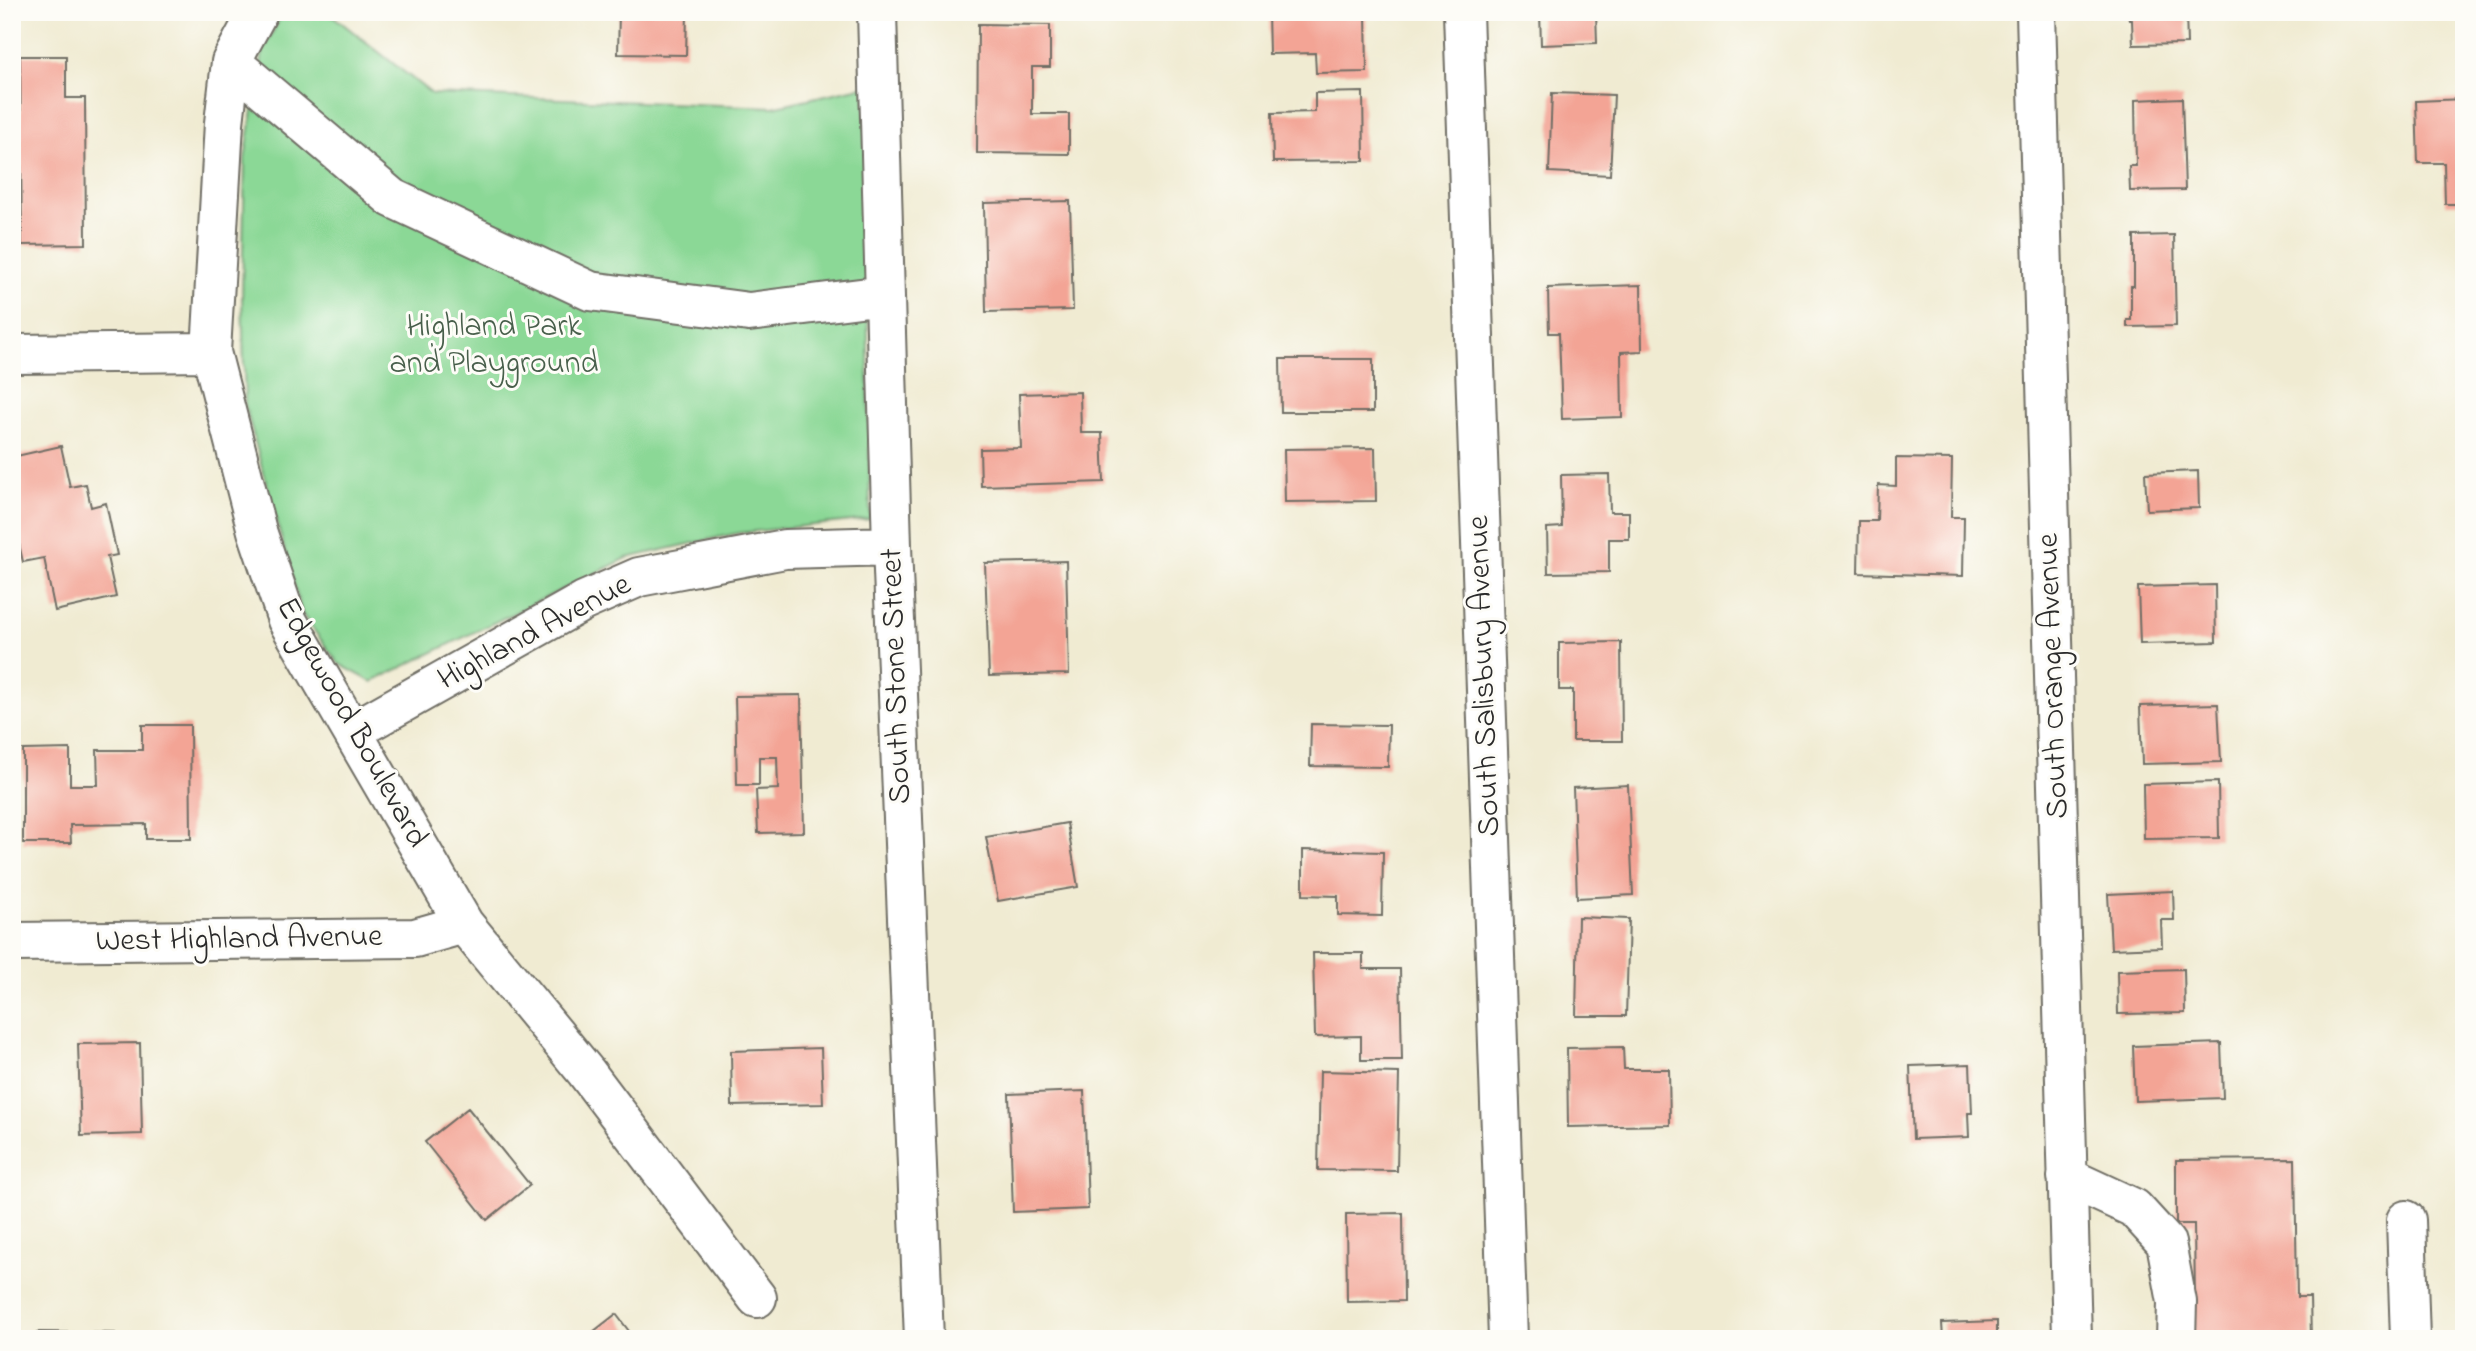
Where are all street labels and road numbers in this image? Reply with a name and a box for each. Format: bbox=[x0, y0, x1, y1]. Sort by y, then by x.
street label: South Salisbury Avenue bbox=[1456, 514, 1514, 837]
street label: South Orange Avenue bbox=[2026, 532, 2082, 820]
street label: South Stone Street bbox=[869, 547, 925, 805]
street label: Highland Avenue bbox=[430, 562, 641, 704]
street label: Edgewood Boulevard bbox=[263, 589, 439, 857]
street label: West Highland Avenue bbox=[95, 914, 384, 966]

